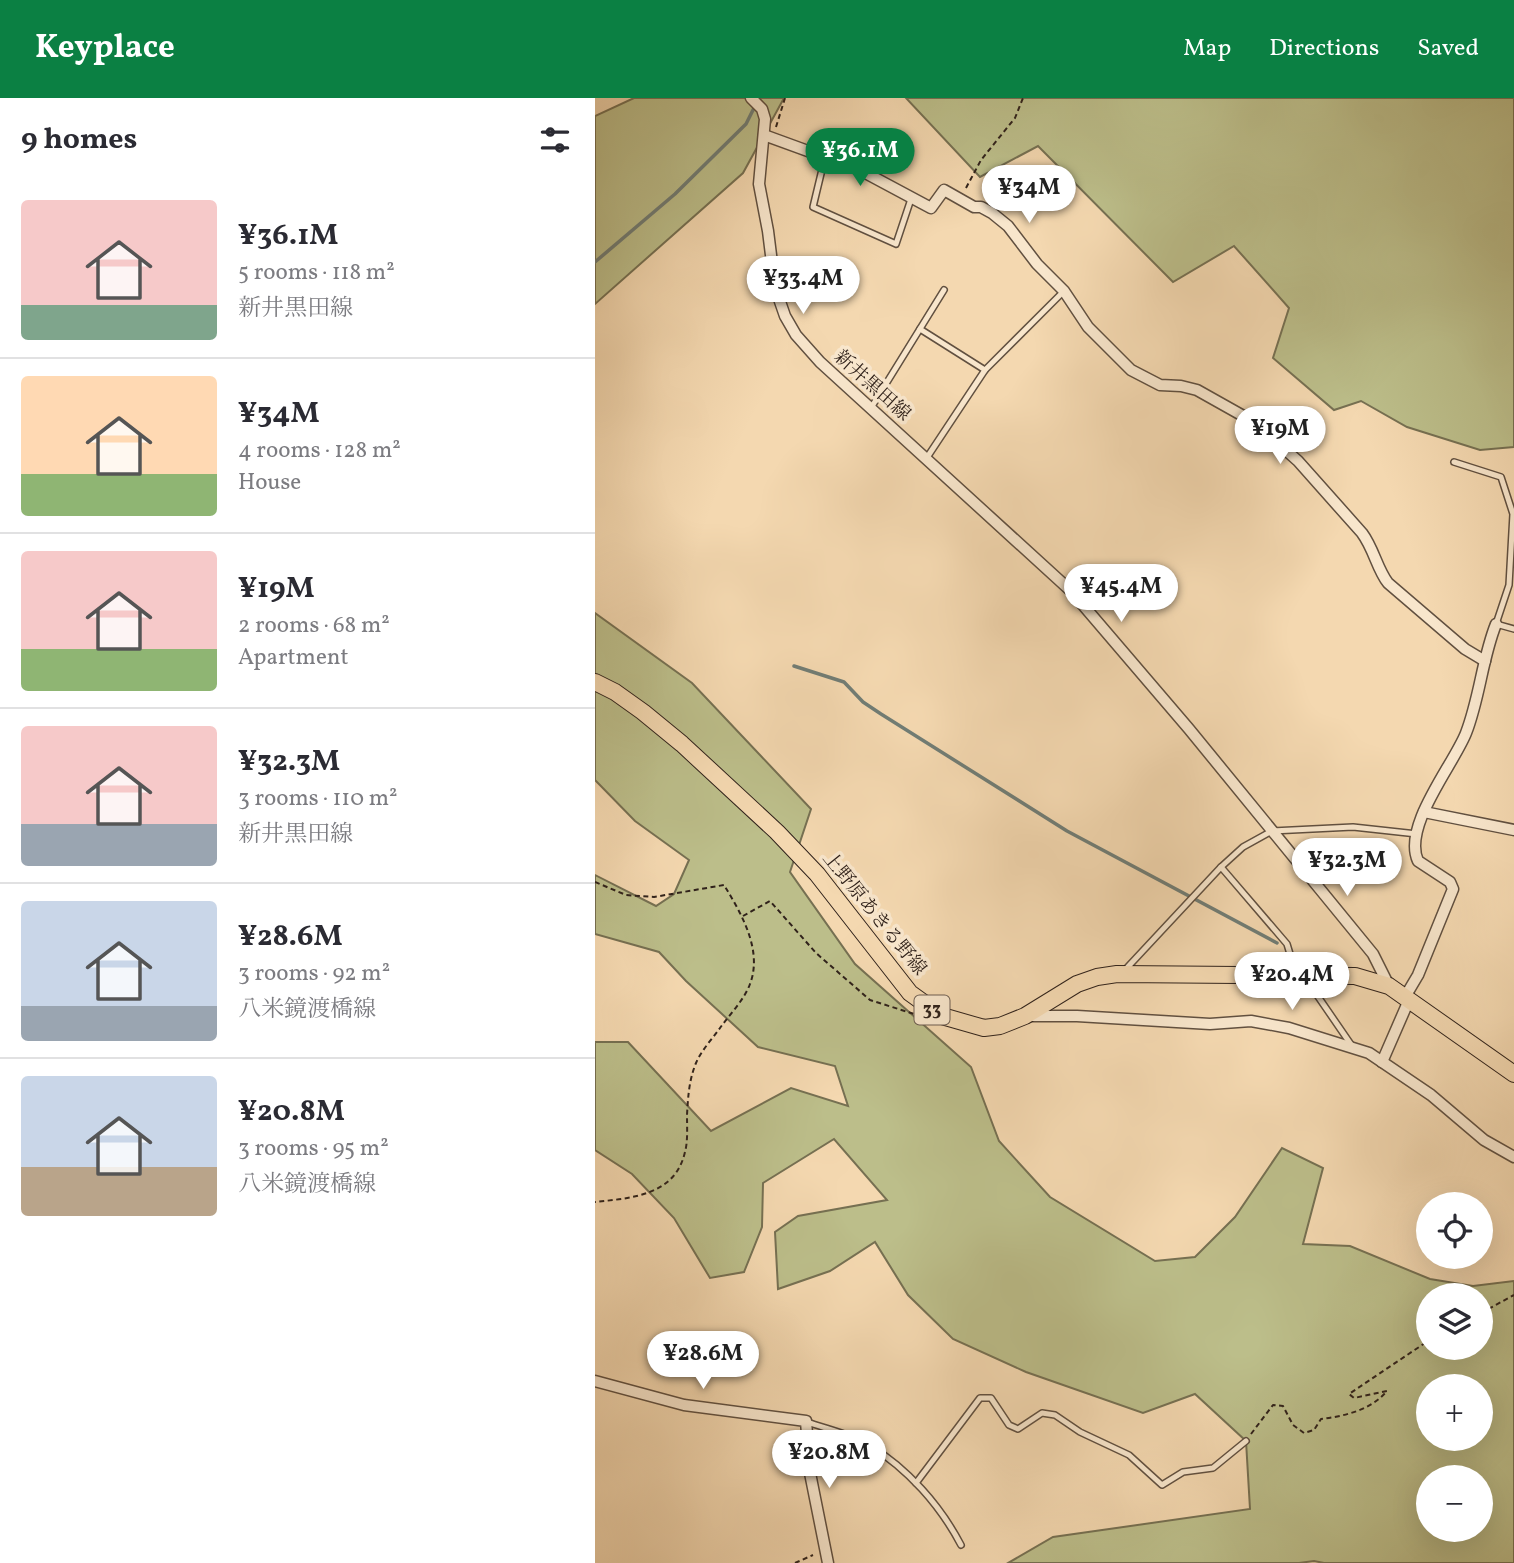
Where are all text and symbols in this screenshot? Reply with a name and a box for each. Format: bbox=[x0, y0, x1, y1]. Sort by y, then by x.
text: Keyplace bbox=[35, 26, 175, 72]
text: Map bbox=[1183, 32, 1231, 66]
text: Directions bbox=[1269, 32, 1379, 66]
text: Saved bbox=[1417, 32, 1479, 66]
text: 9 homes bbox=[21, 119, 137, 161]
icon: filters bbox=[536, 121, 574, 159]
pin: ¥36.1M bbox=[803, 129, 917, 188]
text: ¥36.1M bbox=[822, 135, 898, 167]
pin: ¥34M bbox=[988, 166, 1070, 225]
text: ¥34M bbox=[998, 172, 1060, 204]
text: ¥36.1M bbox=[238, 215, 338, 257]
icon: home bbox=[77, 228, 161, 312]
pin: ¥33.4M bbox=[746, 256, 860, 316]
text: 5 rooms · 118 m² bbox=[238, 257, 395, 289]
text: ¥33.4M bbox=[763, 263, 843, 295]
text: 新井黒田線 bbox=[238, 293, 353, 325]
street label: 新井黒田線 bbox=[828, 345, 916, 427]
text: ¥34M bbox=[238, 393, 319, 435]
icon: home bbox=[77, 404, 161, 488]
pin: ¥19M bbox=[1239, 406, 1321, 466]
text: ¥19M bbox=[1251, 413, 1309, 445]
text: 4 rooms · 128 m² bbox=[238, 435, 401, 467]
text: House bbox=[238, 467, 301, 499]
pin: ¥45.4M bbox=[1064, 564, 1178, 624]
text: ¥19M bbox=[238, 568, 315, 610]
text: ¥45.4M bbox=[1080, 571, 1162, 603]
icon: home bbox=[77, 579, 161, 663]
text: 2 rooms · 68 m² bbox=[238, 610, 390, 642]
text: Apartment bbox=[238, 642, 349, 674]
text: ¥32.3M bbox=[238, 741, 340, 783]
icon: home bbox=[77, 754, 161, 838]
text: 3 rooms · 110 m² bbox=[238, 783, 398, 815]
text: 新井黒田線 bbox=[238, 819, 353, 851]
pin: ¥32.3M bbox=[1290, 838, 1404, 898]
text: ¥32.3M bbox=[1308, 845, 1386, 877]
street label: 上野原あきる野線 bbox=[816, 847, 932, 981]
text: ¥28.6M bbox=[238, 916, 342, 958]
icon: home bbox=[77, 929, 161, 1013]
pin: ¥20.4M bbox=[1235, 953, 1349, 1012]
text: 3 rooms · 92 m² bbox=[238, 958, 390, 990]
text: ¥20.4M bbox=[1250, 959, 1334, 991]
text: 八米鏡渡橋線 bbox=[238, 994, 376, 1026]
road number: 33 bbox=[915, 995, 949, 1024]
text: ¥20.8M bbox=[238, 1091, 345, 1133]
icon: home bbox=[77, 1104, 161, 1188]
text: 3 rooms · 95 m² bbox=[238, 1133, 389, 1165]
text: 八米鏡渡橋線 bbox=[238, 1169, 376, 1201]
map controls bbox=[1416, 1192, 1493, 1542]
button: locate bbox=[1416, 1192, 1493, 1269]
button: layers bbox=[1416, 1283, 1493, 1360]
pin: ¥28.6M bbox=[646, 1332, 760, 1391]
text: ¥28.6M bbox=[663, 1338, 743, 1370]
button: + bbox=[1416, 1374, 1493, 1451]
pin: ¥20.8M bbox=[772, 1430, 886, 1490]
text: ¥20.8M bbox=[788, 1437, 870, 1469]
button: − bbox=[1416, 1465, 1493, 1542]

